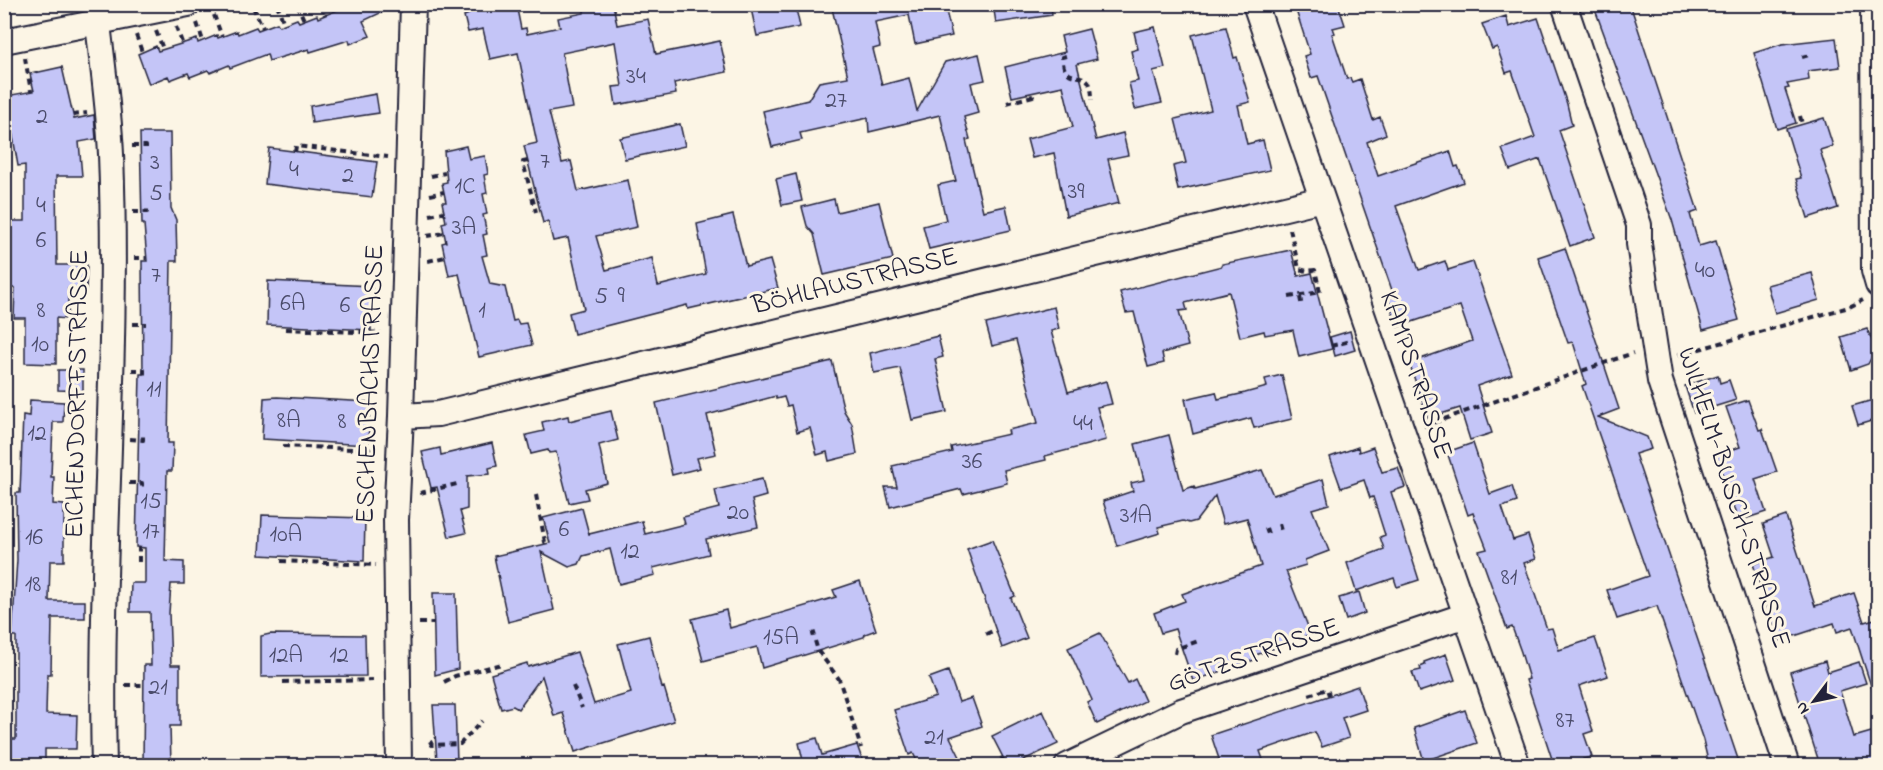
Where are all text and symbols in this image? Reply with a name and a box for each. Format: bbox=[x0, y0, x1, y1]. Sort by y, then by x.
house number: 34 bbox=[626, 60, 646, 95]
house number: 27 bbox=[825, 84, 847, 119]
house number: 2 bbox=[36, 100, 48, 135]
house number: 7 bbox=[540, 145, 550, 180]
house number: 3 bbox=[150, 146, 160, 181]
house number: 4 bbox=[289, 153, 299, 188]
house number: 2 bbox=[342, 159, 354, 194]
house number: 1C bbox=[455, 170, 475, 205]
house number: 39 bbox=[1067, 175, 1085, 210]
house number: 5 bbox=[149, 177, 163, 212]
house number: 4 bbox=[36, 189, 46, 224]
house number: 3A bbox=[452, 211, 476, 246]
house number: 6 bbox=[36, 224, 47, 259]
street label: BÖHLAUSTRASSE bbox=[747, 238, 962, 327]
street label: ESCHENBACHSTRASSE bbox=[347, 244, 395, 524]
street label: EICHENDORFFSTRASSE bbox=[56, 249, 100, 539]
house number: 40 bbox=[1695, 254, 1715, 289]
house number: 7 bbox=[151, 259, 161, 294]
house number: 9 bbox=[617, 279, 625, 314]
house number: 5 bbox=[594, 280, 608, 315]
street label: KAMPSTRASSE bbox=[1368, 286, 1462, 464]
house number: 6A bbox=[280, 287, 306, 322]
house number: 6 bbox=[340, 289, 351, 324]
house number: 8 bbox=[37, 294, 46, 329]
house number: 1 bbox=[478, 294, 486, 329]
house number: 10 bbox=[31, 328, 49, 363]
street label: WILHELM-BUSCH-STRASSE bbox=[1666, 342, 1800, 654]
house number: 11 bbox=[146, 373, 162, 408]
house number: 8A bbox=[277, 404, 301, 439]
house number: 8 bbox=[338, 405, 347, 440]
house number: 44 bbox=[1073, 407, 1093, 442]
house number: 12 bbox=[27, 417, 47, 452]
house number: 36 bbox=[962, 445, 983, 480]
house number: 15 bbox=[140, 485, 162, 520]
house number: 20 bbox=[727, 496, 749, 531]
house number: 31A bbox=[1120, 499, 1152, 534]
house number: 6 bbox=[559, 513, 570, 548]
house number: 17 bbox=[142, 515, 160, 550]
house number: 10A bbox=[270, 518, 302, 553]
house number: 16 bbox=[25, 521, 44, 556]
house number: 12 bbox=[620, 535, 640, 570]
house number: 81 bbox=[1501, 561, 1518, 596]
house number: 18 bbox=[25, 568, 41, 603]
street label: GÖTZSTRASSE bbox=[1163, 608, 1345, 704]
house number: 15A bbox=[763, 621, 799, 656]
house number: 12A bbox=[269, 639, 303, 674]
house number: 12 bbox=[329, 639, 349, 674]
house number: 21 bbox=[148, 671, 168, 706]
north arrow bbox=[1784, 671, 1844, 731]
text: N bbox=[1790, 697, 1816, 719]
house number: 87 bbox=[1556, 704, 1575, 739]
house number: 21 bbox=[924, 721, 944, 756]

